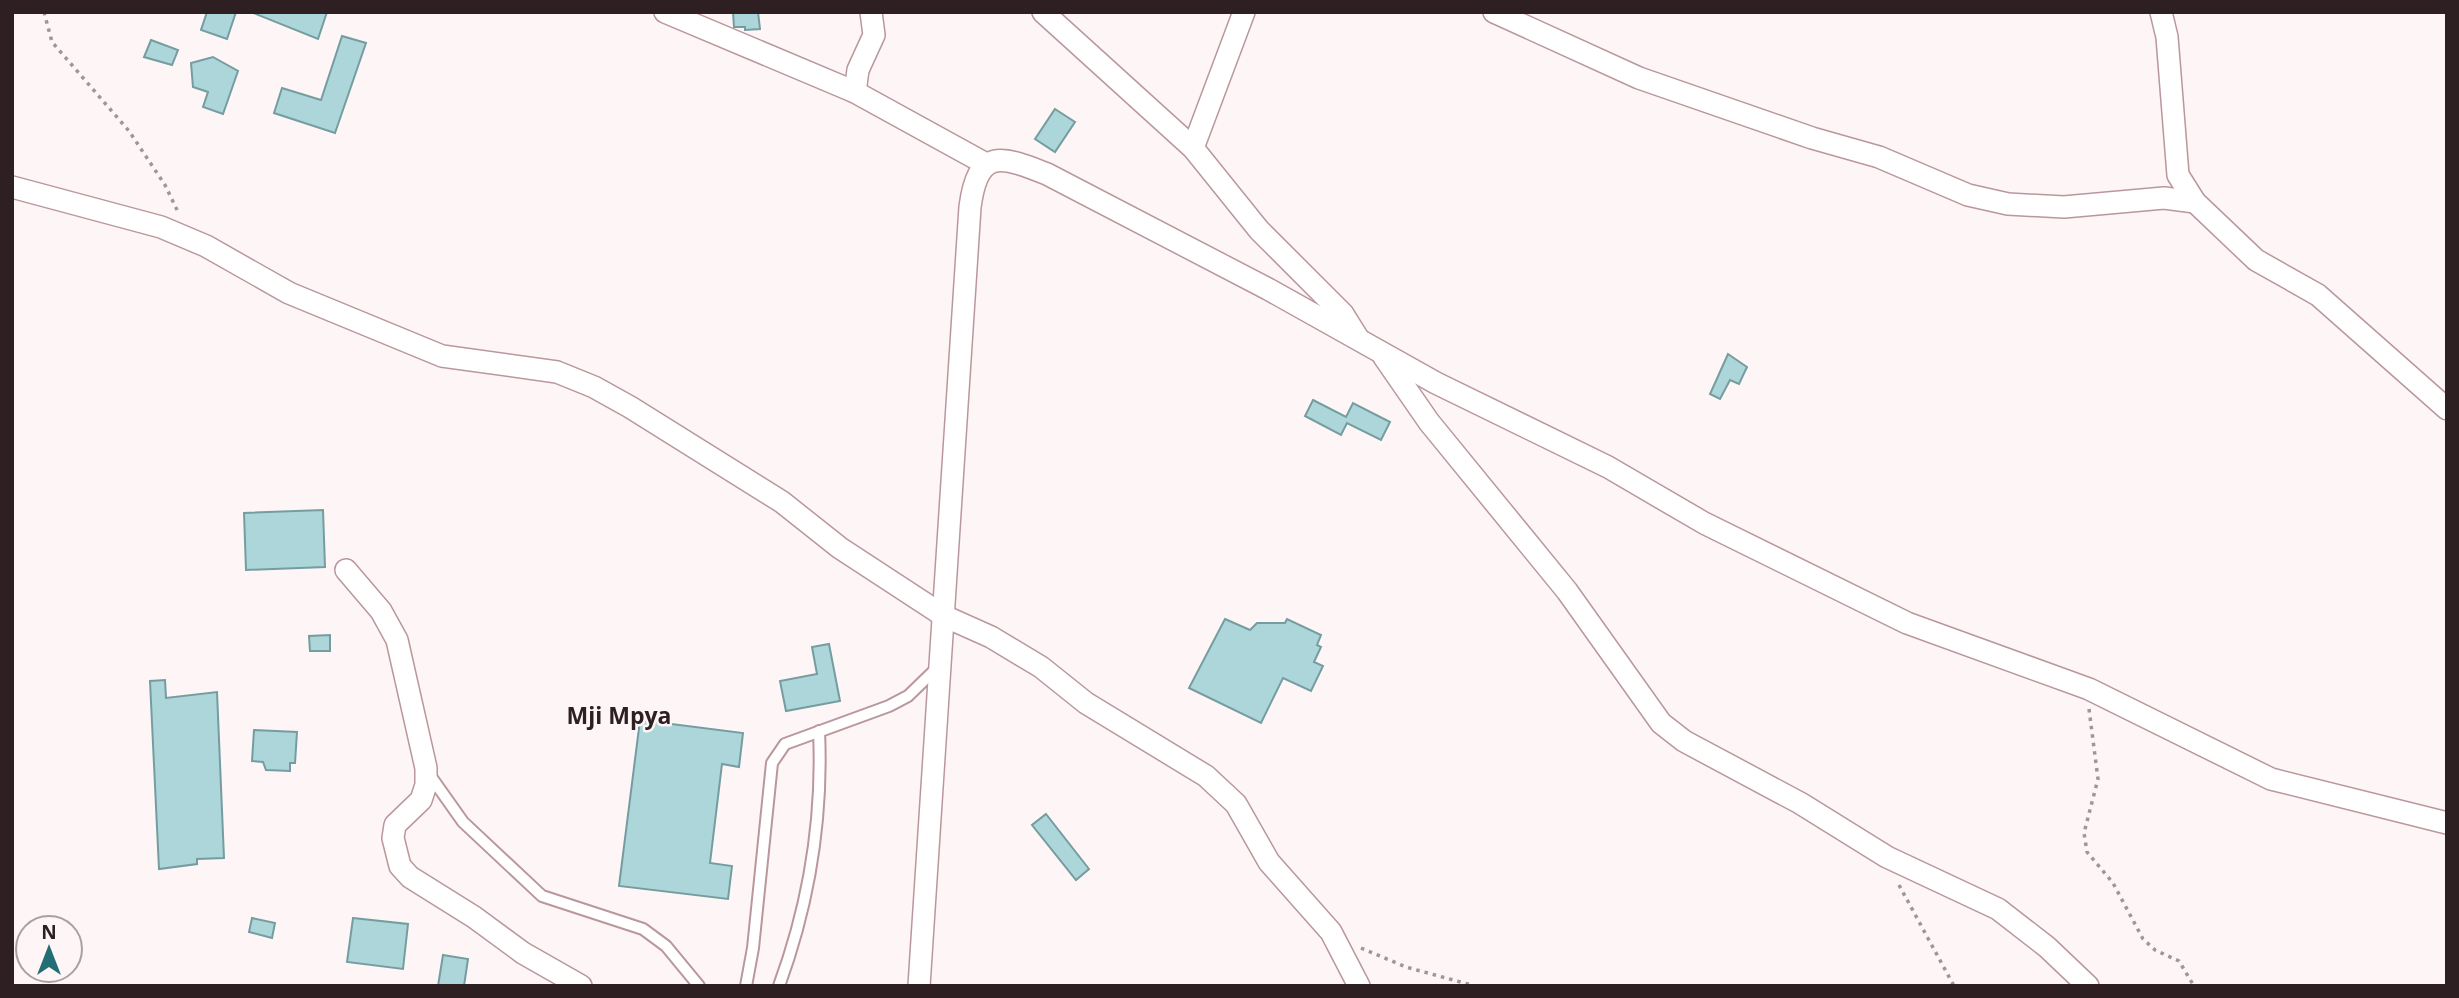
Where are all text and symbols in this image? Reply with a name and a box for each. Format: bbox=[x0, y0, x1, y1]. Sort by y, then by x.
district label: Mji Mpya bbox=[567, 699, 671, 731]
north arrow bbox=[14, 914, 84, 984]
text: N bbox=[41, 919, 57, 945]

